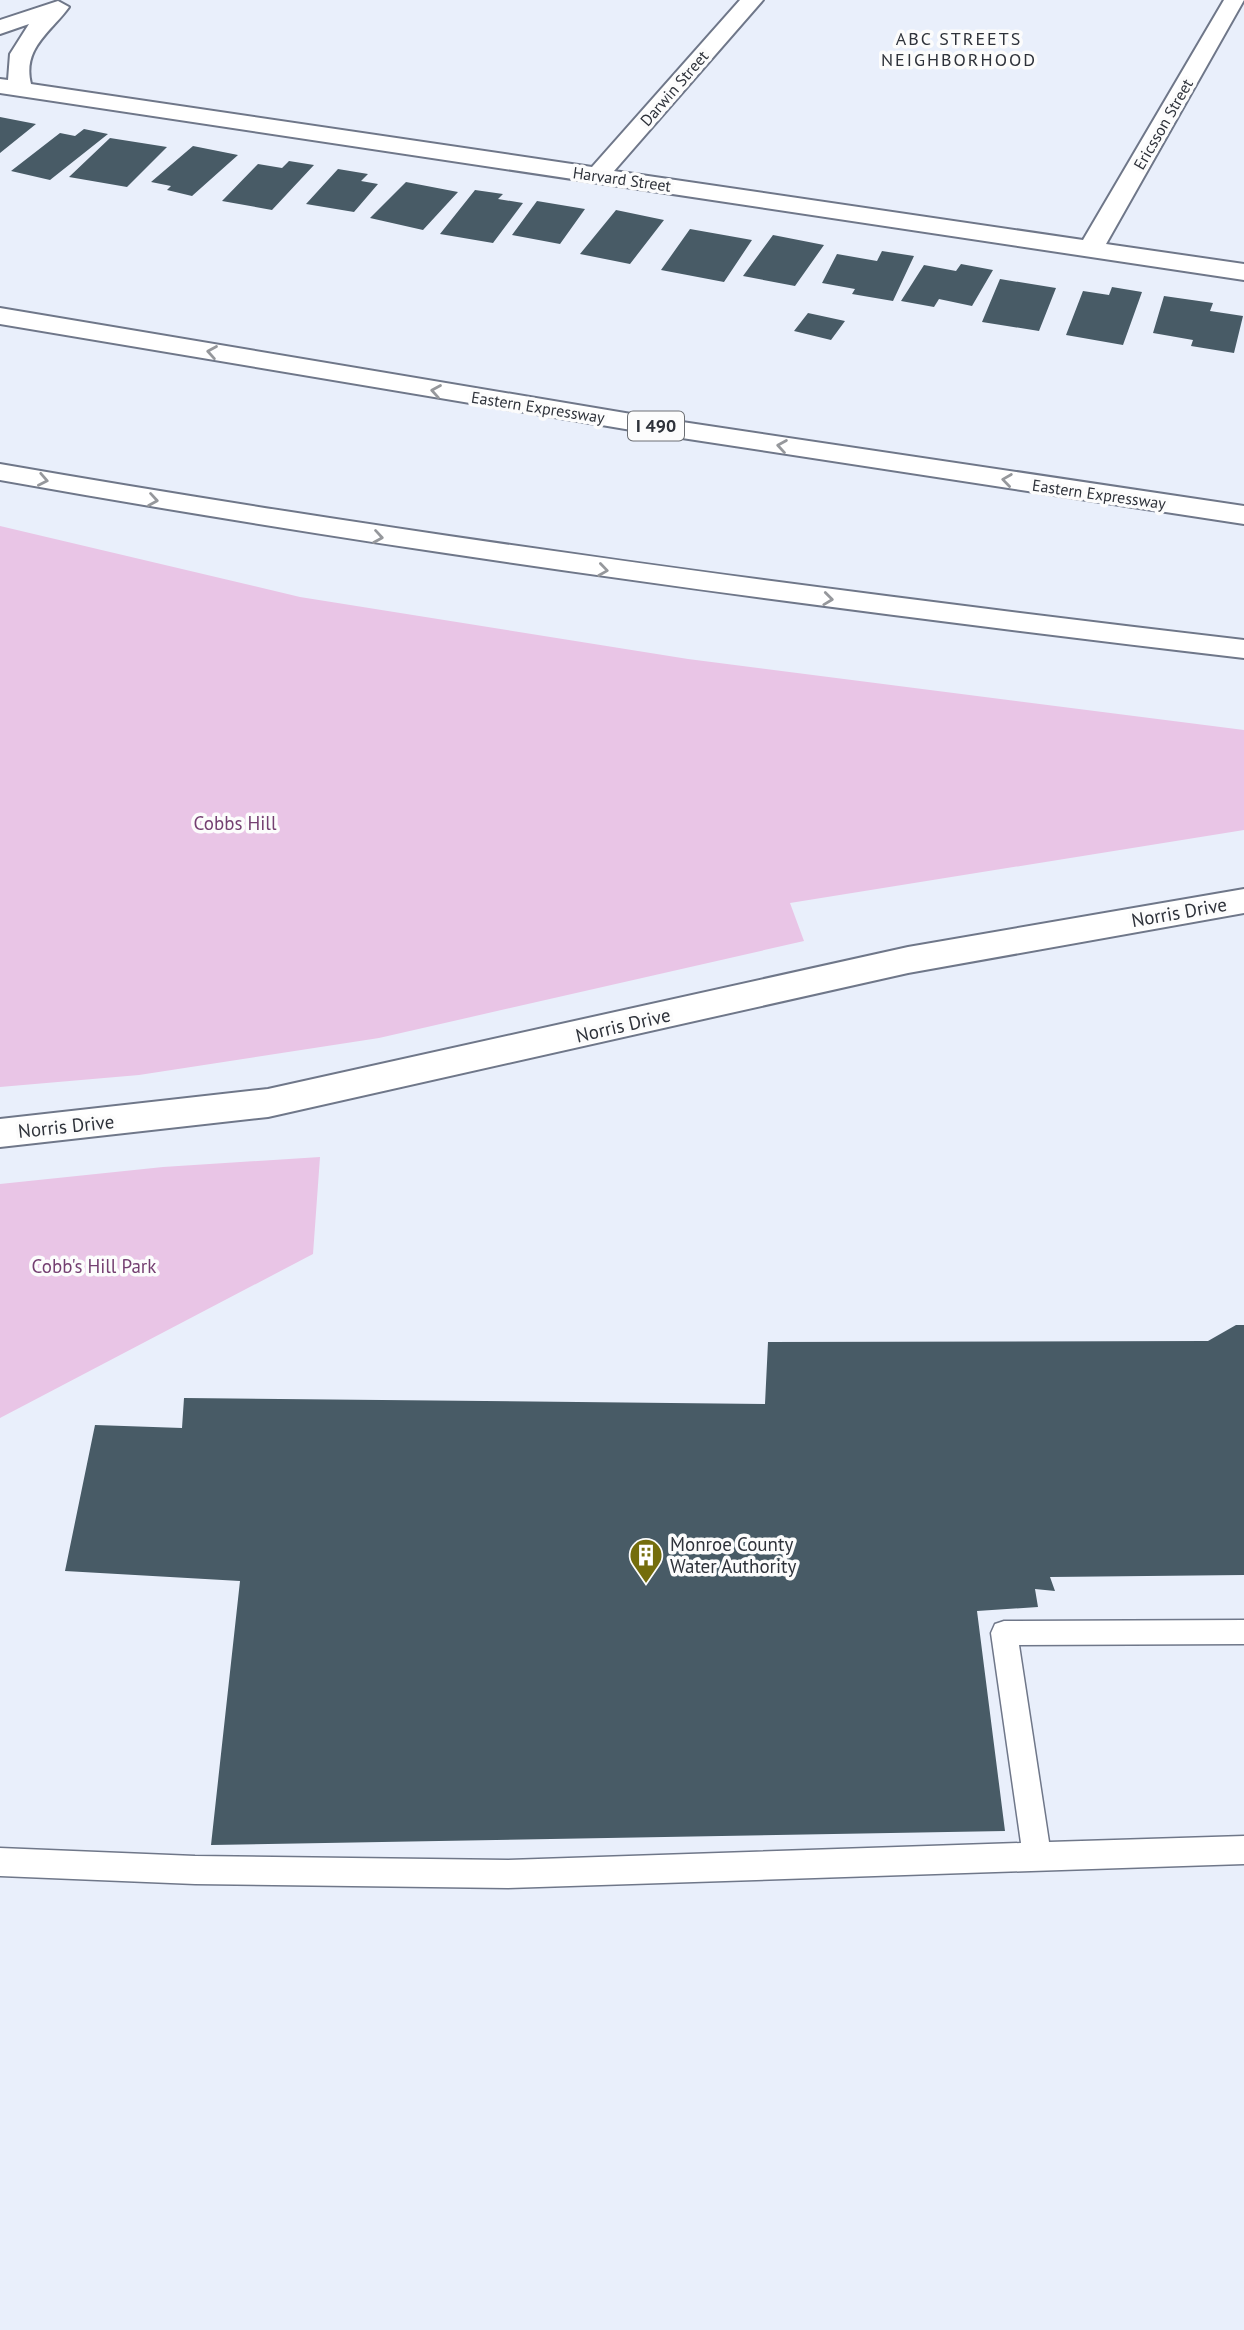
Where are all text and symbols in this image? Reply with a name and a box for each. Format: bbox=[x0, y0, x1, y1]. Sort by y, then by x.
district label: ABC STREETS NEIGHBORHOOD bbox=[881, 27, 1037, 71]
street label: Darwin Street bbox=[636, 46, 713, 130]
street label: Ericsson Street bbox=[1129, 75, 1197, 173]
street label: Harvard Street bbox=[572, 162, 673, 196]
one-way arrow bbox=[206, 345, 218, 360]
one-way arrow bbox=[430, 384, 442, 399]
street label: Eastern Expressway bbox=[470, 387, 607, 428]
road number: I 490 bbox=[628, 412, 684, 440]
one-way arrow bbox=[776, 439, 788, 454]
one-way arrow bbox=[37, 471, 49, 486]
one-way arrow bbox=[1001, 473, 1013, 488]
street label: Eastern Expressway bbox=[1031, 475, 1168, 513]
one-way arrow bbox=[147, 492, 159, 507]
one-way arrow bbox=[372, 529, 384, 544]
one-way arrow bbox=[597, 562, 609, 577]
one-way arrow bbox=[823, 592, 834, 607]
park label: Cobbs Hill bbox=[194, 811, 277, 835]
street label: Norris Drive bbox=[1129, 892, 1229, 932]
street label: Norris Drive bbox=[573, 1002, 673, 1048]
street label: Norris Drive bbox=[17, 1109, 115, 1143]
park label: Cobb's Hill Park bbox=[32, 1254, 156, 1278]
place label: Monroe County Water Authority bbox=[670, 1532, 797, 1578]
building icon: Monroe County Water Authority bbox=[627, 1536, 665, 1585]

